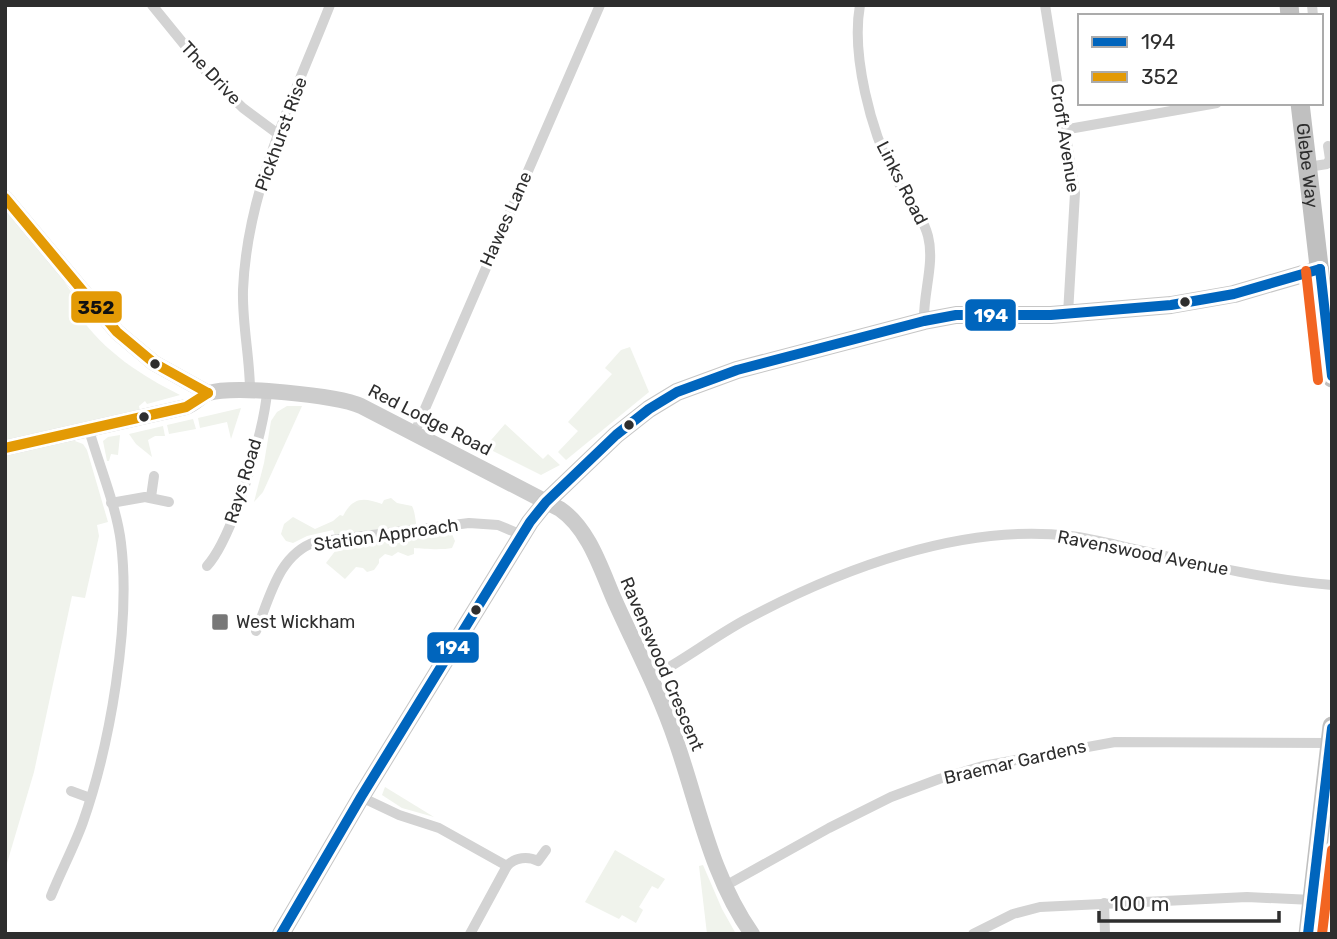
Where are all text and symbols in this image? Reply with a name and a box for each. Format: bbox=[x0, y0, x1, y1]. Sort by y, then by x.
legend bbox=[1078, 14, 1323, 105]
text: 194 bbox=[1141, 29, 1175, 54]
street label: The Drive bbox=[176, 37, 246, 109]
text: 352 bbox=[1141, 64, 1178, 89]
street label: Pickhurst Rise bbox=[250, 74, 312, 194]
street label: Croft Avenue bbox=[1046, 82, 1084, 194]
street label: Glebe Way bbox=[1291, 122, 1323, 209]
street label: Links Road bbox=[872, 138, 932, 228]
street label: Hawes Lane bbox=[475, 168, 537, 270]
line badge: 352 bbox=[70, 290, 123, 324]
unlabelled marker bbox=[1178, 295, 1192, 309]
text: 352 bbox=[77, 296, 115, 319]
line badge: 194 bbox=[964, 298, 1017, 332]
text: 194 bbox=[974, 304, 1008, 327]
unlabelled marker bbox=[148, 357, 162, 371]
street label: Red Lodge Road bbox=[365, 379, 495, 461]
unlabelled marker bbox=[137, 410, 151, 424]
unlabelled marker bbox=[622, 418, 636, 432]
street label: Rays Road bbox=[220, 436, 266, 526]
street label: Station Approach bbox=[312, 514, 460, 556]
street label: Ravenswood Avenue bbox=[1056, 526, 1230, 580]
street label: Ravenswood Crescent bbox=[615, 574, 709, 754]
unlabelled marker bbox=[469, 603, 483, 617]
place label: West Wickham bbox=[236, 611, 355, 633]
marker: West Wickham bbox=[210, 612, 230, 632]
line badge: 194 bbox=[426, 631, 480, 664]
text: 194 bbox=[436, 636, 470, 659]
street label: Braemar Gardens bbox=[942, 735, 1088, 789]
scale bar bbox=[1099, 880, 1279, 924]
text: 100 m bbox=[1110, 891, 1169, 916]

